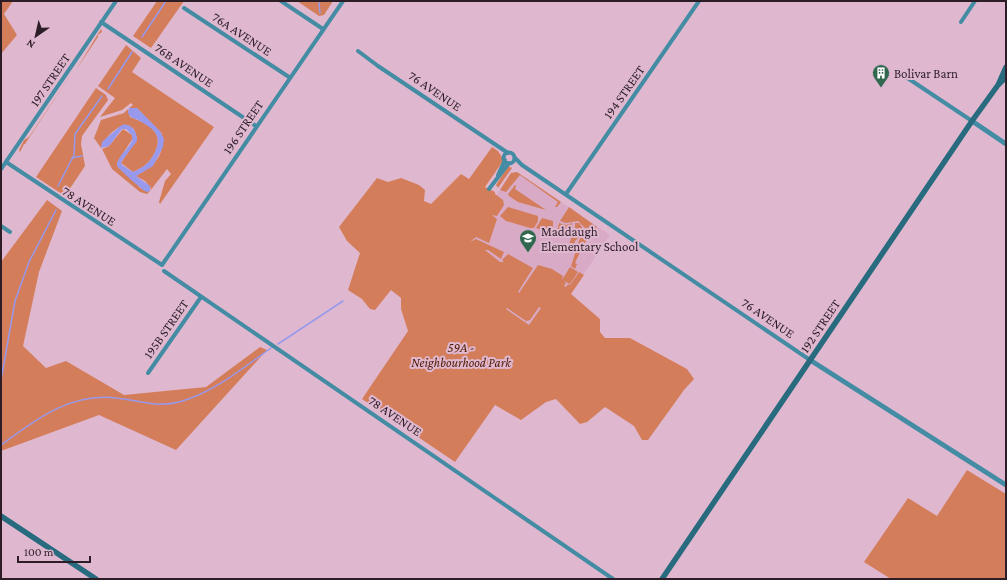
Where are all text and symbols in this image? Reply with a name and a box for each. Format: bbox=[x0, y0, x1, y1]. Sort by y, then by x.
street label: 76A AVENUE bbox=[209, 9, 275, 59]
north arrow bbox=[16, 16, 56, 56]
text: N bbox=[24, 37, 37, 51]
street label: 76B AVENUE bbox=[152, 40, 216, 90]
street label: 197 STREET bbox=[27, 51, 73, 109]
street label: 194 STREET bbox=[600, 63, 648, 121]
building icon: Bolivar Barn bbox=[871, 63, 891, 88]
place label: Bolivar Barn bbox=[894, 66, 958, 81]
street label: 76 AVENUE bbox=[406, 68, 464, 114]
street label: 196 STREET bbox=[220, 97, 266, 157]
street label: 78 AVENUE bbox=[59, 183, 119, 229]
place label: Maddaugh Elementary School bbox=[541, 224, 639, 254]
school or university icon: Maddaugh Elementary School bbox=[518, 228, 538, 253]
street label: 76 AVENUE bbox=[739, 295, 797, 341]
street label: 195B STREET bbox=[140, 297, 192, 361]
street label: 192 STREET bbox=[797, 297, 843, 355]
park label: 59A - Neighbourhood Park bbox=[411, 340, 512, 370]
street label: 78 AVENUE bbox=[366, 393, 424, 439]
scale bar bbox=[18, 538, 90, 564]
text: 100 m bbox=[24, 545, 54, 559]

